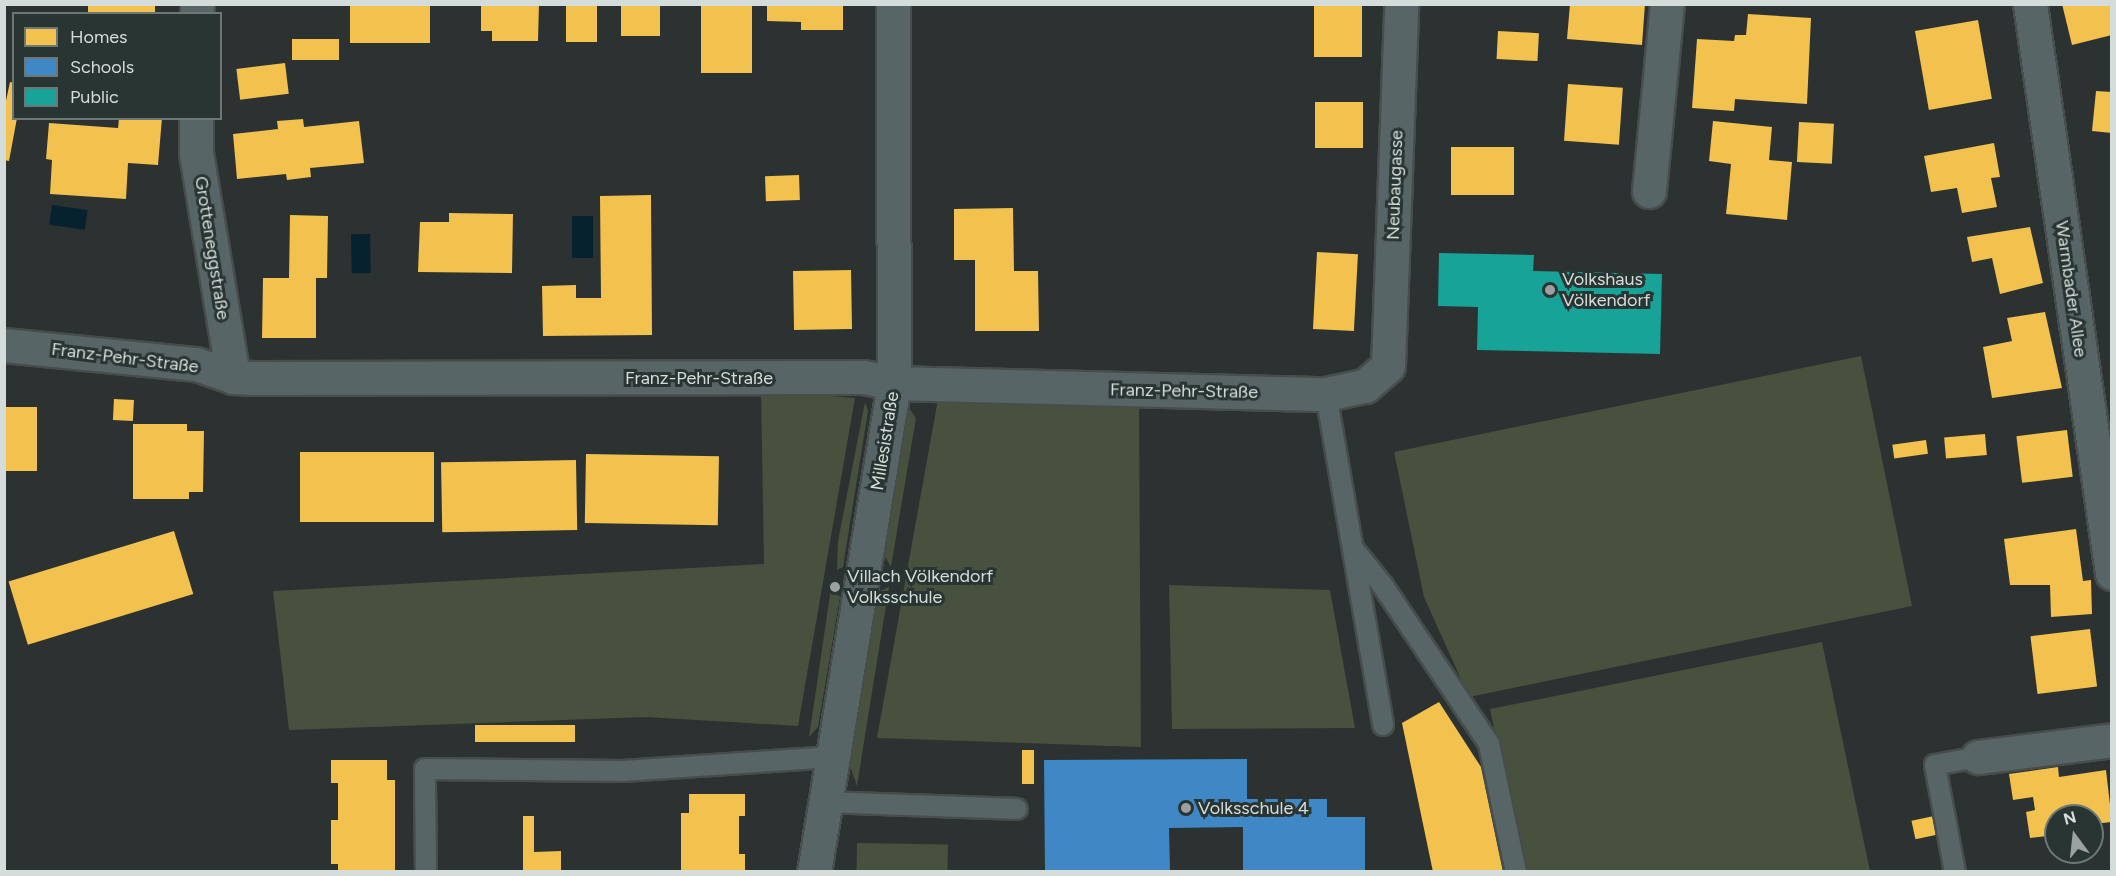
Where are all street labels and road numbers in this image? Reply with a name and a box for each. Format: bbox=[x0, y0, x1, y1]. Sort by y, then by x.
street label: Neubaugasse bbox=[1382, 130, 1408, 240]
street label: Grotteneggstraße bbox=[190, 175, 234, 321]
street label: Warmbader Allee bbox=[2051, 219, 2091, 359]
street label: Franz-Pehr-Straße bbox=[50, 338, 200, 378]
street label: Franz-Pehr-Straße bbox=[625, 367, 773, 389]
street label: Franz-Pehr-Straße bbox=[1110, 379, 1258, 403]
street label: Millesistraße bbox=[866, 390, 904, 492]

